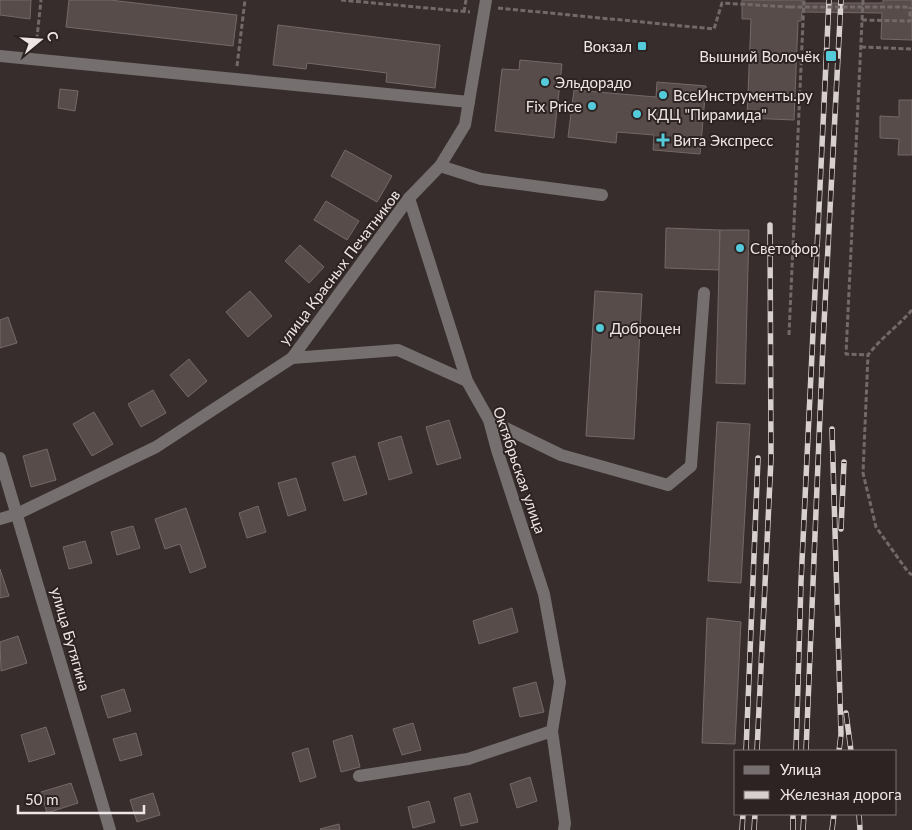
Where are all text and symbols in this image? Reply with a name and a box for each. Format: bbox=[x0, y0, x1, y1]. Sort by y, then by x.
north arrow bbox=[15, 15, 65, 65]
text: С bbox=[43, 29, 63, 44]
place label: Вокзал bbox=[583, 37, 632, 55]
marker: Вокзал bbox=[636, 40, 648, 52]
place label: Вышний Волочёк bbox=[699, 47, 820, 65]
marker: Вышний Волочёк bbox=[824, 49, 838, 63]
place label: Эльдорадо bbox=[555, 73, 632, 91]
marker: Эльдорадо bbox=[539, 76, 551, 88]
place label: ВсеИнструменты.ру bbox=[673, 86, 813, 104]
marker: ВсеИнструменты.ру bbox=[657, 89, 669, 101]
place label: Fix Price bbox=[526, 97, 582, 115]
marker: Fix Price bbox=[586, 100, 598, 112]
place label: КДЦ "Пирамида" bbox=[647, 105, 767, 123]
marker: КДЦ "Пирамида" bbox=[631, 108, 643, 120]
place label: Вита Экспресс bbox=[673, 131, 774, 149]
marker: Вита Экспресс bbox=[657, 134, 669, 146]
street label: улица Красных Печатников bbox=[275, 186, 403, 348]
place label: Светофор bbox=[750, 239, 819, 257]
marker: Светофор bbox=[734, 242, 746, 254]
place label: Доброцен bbox=[610, 319, 681, 337]
marker: Доброцен bbox=[594, 322, 606, 334]
street label: Октябрьская улица bbox=[490, 404, 550, 536]
street label: улица Бутягина bbox=[48, 585, 94, 693]
legend bbox=[734, 750, 897, 815]
text: Улица bbox=[780, 760, 821, 778]
scale bar bbox=[18, 782, 144, 814]
text: Железная дорога bbox=[780, 785, 902, 803]
text: 50 m bbox=[25, 790, 59, 808]

